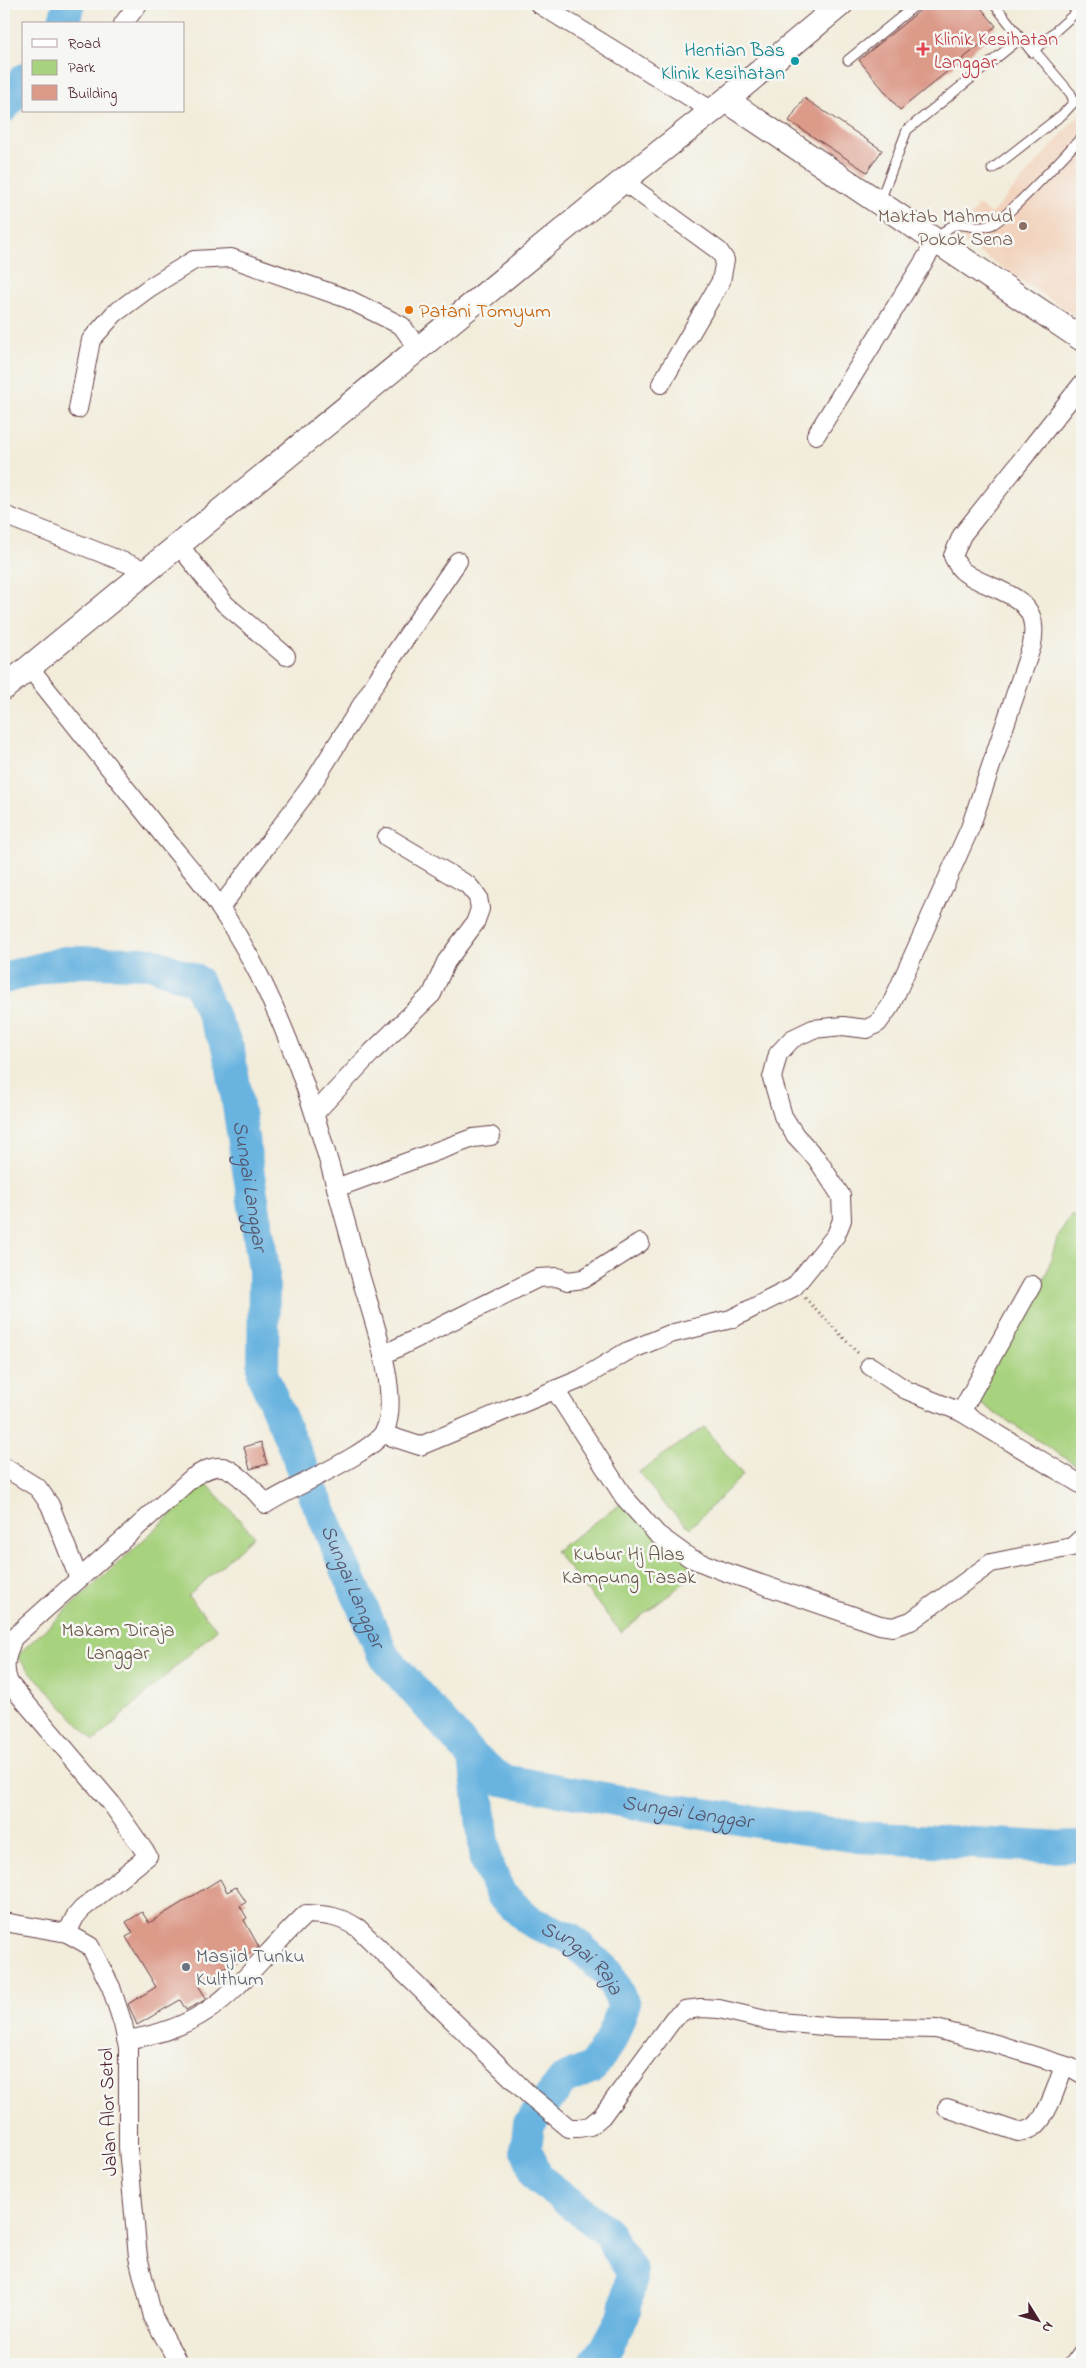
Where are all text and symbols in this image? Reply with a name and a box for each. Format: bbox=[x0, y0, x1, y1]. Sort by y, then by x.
legend bbox=[22, 22, 185, 112]
place label: Klinik Kesihatan Langgar bbox=[934, 26, 1058, 79]
text: Road bbox=[68, 33, 101, 55]
place label: Hentian Bas Klinik Kesihatan bbox=[661, 37, 785, 89]
marker: Klinik Kesihatan Langgar bbox=[916, 42, 930, 56]
marker: Hentian Bas Klinik Kesihatan bbox=[789, 55, 801, 67]
text: Park bbox=[68, 57, 96, 79]
text: Building bbox=[67, 83, 117, 106]
place label: Maktab Mahmud Pokok Sena bbox=[878, 203, 1013, 255]
marker: Maktab Mahmud Pokok Sena bbox=[1017, 220, 1029, 232]
place label: Patani Tomyum bbox=[419, 298, 551, 327]
marker: Patani Tomyum bbox=[403, 304, 415, 316]
water label: Sungai Langgar bbox=[224, 1119, 274, 1256]
water label: Sungai Langgar bbox=[312, 1520, 392, 1656]
park label: Kubur Hj Alas Kampung Tasak bbox=[562, 1541, 696, 1594]
park label: Makam Diraja Langgar bbox=[61, 1617, 175, 1670]
water label: Sungai Langgar bbox=[619, 1788, 757, 1838]
water label: Sungai Raja bbox=[536, 1915, 630, 2001]
place label: Masjid Tunku Kulthum bbox=[196, 1943, 305, 1995]
marker: Masjid Tunku Kulthum bbox=[180, 1961, 192, 1973]
street label: Jalan Alor Setol bbox=[93, 2047, 126, 2177]
north arrow bbox=[1014, 2296, 1064, 2346]
text: N bbox=[1036, 2317, 1058, 2337]

